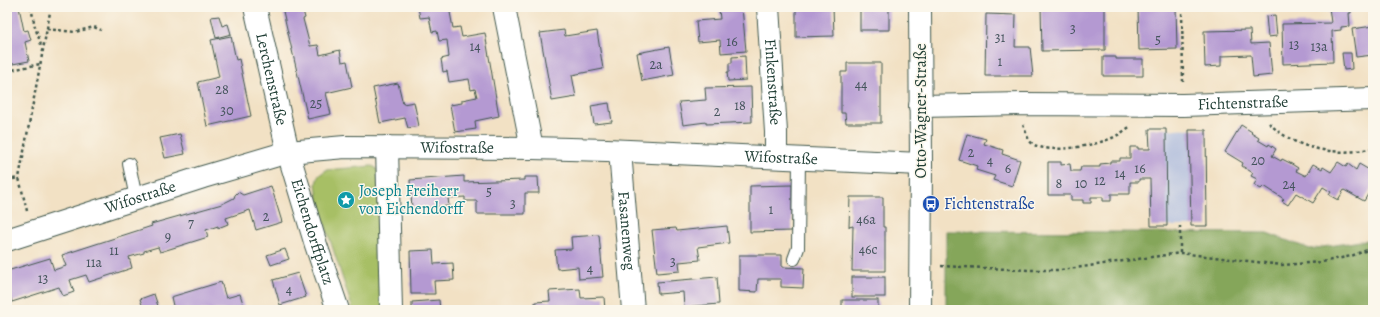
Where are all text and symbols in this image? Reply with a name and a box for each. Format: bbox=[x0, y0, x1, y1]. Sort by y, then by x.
house number: 3 bbox=[1070, 19, 1076, 38]
house number: 31 bbox=[995, 28, 1006, 47]
house number: 5 bbox=[1155, 30, 1161, 49]
street label: Lerchenstraße bbox=[250, 31, 293, 128]
house number: 16 bbox=[726, 32, 738, 51]
house number: 13 bbox=[1289, 35, 1299, 54]
house number: 14 bbox=[469, 37, 481, 56]
house number: 13a bbox=[1310, 37, 1328, 56]
street label: Finkenstraße bbox=[759, 38, 787, 126]
street label: Otto-Wagner-Straße bbox=[910, 43, 932, 179]
house number: 1 bbox=[998, 52, 1003, 71]
house number: 2a bbox=[649, 55, 663, 74]
house number: 44 bbox=[855, 75, 867, 94]
house number: 28 bbox=[215, 80, 229, 99]
street label: Fichtenstraße bbox=[1197, 91, 1289, 116]
house number: 25 bbox=[310, 94, 322, 113]
house number: 18 bbox=[734, 96, 746, 115]
house number: 30 bbox=[220, 101, 234, 120]
house number: 2 bbox=[714, 102, 721, 121]
street label: Wifostraße bbox=[419, 136, 494, 159]
house number: 2 bbox=[968, 143, 975, 162]
street label: Wifostraße bbox=[743, 145, 818, 170]
house number: 4 bbox=[987, 151, 993, 170]
house number: 20 bbox=[1251, 151, 1265, 170]
house number: 6 bbox=[1005, 159, 1011, 178]
house number: 16 bbox=[1134, 159, 1146, 178]
house number: 14 bbox=[1114, 164, 1126, 183]
house number: 12 bbox=[1094, 171, 1106, 190]
house number: 8 bbox=[1056, 174, 1063, 193]
house number: 10 bbox=[1075, 174, 1087, 193]
street label: Wifostraße bbox=[101, 175, 179, 219]
house number: 24 bbox=[1283, 175, 1296, 194]
street label: Eichendorffplatz bbox=[286, 176, 340, 288]
place label: Joseph Freiherr von Eichendorff bbox=[358, 180, 466, 220]
house number: 5 bbox=[486, 182, 492, 201]
place icon: Joseph Freiherr von Eichendorff bbox=[336, 190, 356, 210]
street label: Fasanenweg bbox=[612, 190, 641, 271]
place label: Fichtenstraße bbox=[944, 193, 1035, 215]
house number: 3 bbox=[510, 194, 516, 213]
bus stop icon: Fichtenstraße bbox=[921, 194, 941, 214]
house number: 1 bbox=[769, 200, 774, 219]
house number: 2 bbox=[263, 207, 270, 226]
house number: 46a bbox=[856, 210, 876, 229]
house number: 7 bbox=[188, 214, 194, 233]
house number: 9 bbox=[165, 227, 171, 246]
house number: 46c bbox=[859, 240, 877, 259]
house number: 11 bbox=[109, 241, 119, 260]
house number: 3 bbox=[670, 252, 676, 271]
house number: 11a bbox=[86, 253, 103, 272]
house number: 4 bbox=[587, 259, 593, 278]
house number: 13 bbox=[38, 269, 48, 288]
house number: 4 bbox=[286, 280, 292, 299]

